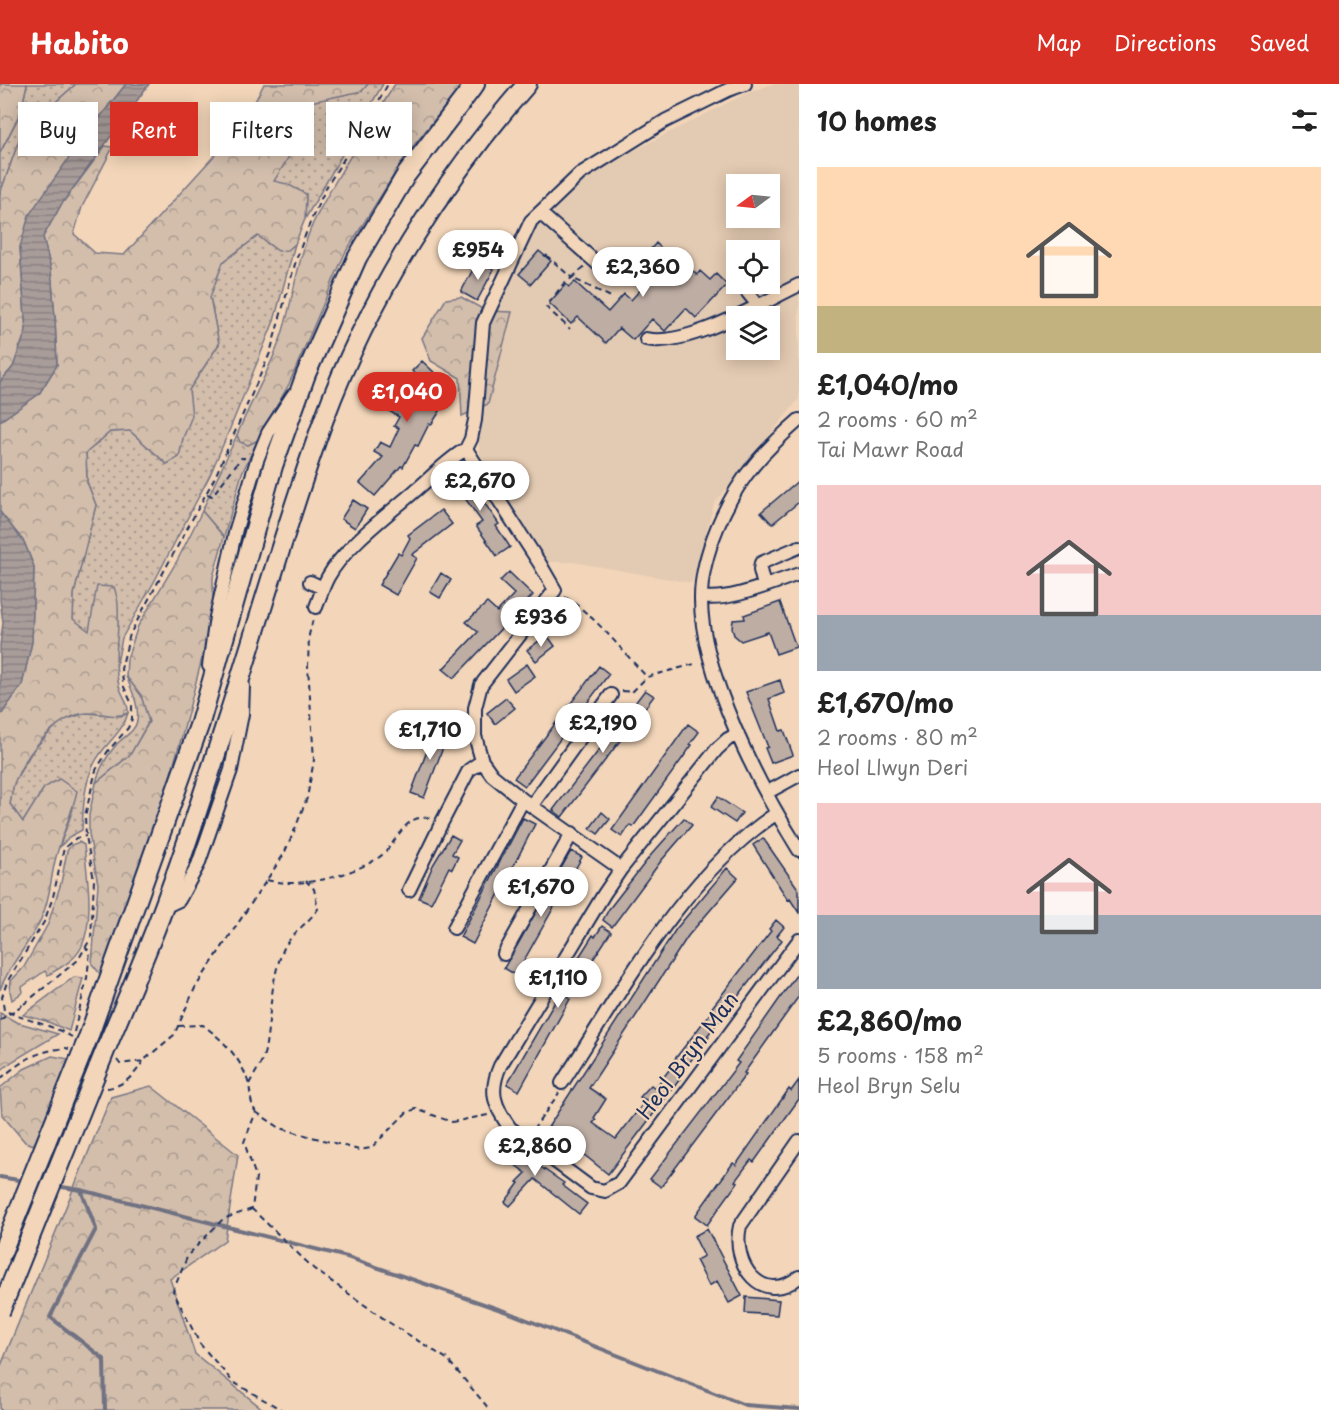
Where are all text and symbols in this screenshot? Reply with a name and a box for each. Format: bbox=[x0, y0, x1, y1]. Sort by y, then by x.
text: Habito bbox=[30, 21, 129, 64]
text: Map bbox=[1036, 26, 1081, 58]
text: Directions bbox=[1114, 26, 1216, 58]
text: Saved bbox=[1249, 26, 1309, 58]
text: 10 homes bbox=[817, 101, 937, 140]
chip: Buy bbox=[18, 102, 98, 156]
chip: Rent bbox=[110, 102, 198, 156]
chip: Filters bbox=[210, 102, 314, 156]
chip: New bbox=[326, 102, 412, 156]
icon: filters bbox=[1288, 104, 1321, 137]
north arrow bbox=[726, 174, 780, 228]
map controls bbox=[726, 174, 780, 360]
icon: home bbox=[1015, 206, 1123, 314]
pin: £954 bbox=[442, 230, 514, 281]
text: £954 bbox=[452, 234, 504, 264]
button: locate bbox=[726, 240, 780, 294]
pin: £2,360 bbox=[594, 247, 692, 298]
text: £2,360 bbox=[606, 251, 680, 281]
button: layers bbox=[726, 306, 780, 360]
text: £1,040/mo bbox=[817, 365, 958, 404]
pin: £1,040 bbox=[358, 372, 456, 423]
text: £1,040 bbox=[371, 376, 443, 406]
text: 2 rooms · 60 m² bbox=[817, 404, 978, 434]
text: Tai Mawr Road bbox=[817, 434, 964, 464]
pin: £2,670 bbox=[431, 461, 529, 512]
text: £2,670 bbox=[444, 465, 516, 495]
icon: home bbox=[1015, 524, 1123, 632]
pin: £936 bbox=[505, 597, 577, 648]
text: £936 bbox=[515, 601, 567, 631]
text: £1,670/mo bbox=[817, 683, 953, 722]
pin: £2,190 bbox=[554, 703, 652, 754]
text: £2,190 bbox=[569, 707, 637, 737]
pin: £1,710 bbox=[381, 710, 479, 761]
text: £1,710 bbox=[398, 714, 462, 744]
text: 2 rooms · 80 m² bbox=[817, 722, 978, 752]
text: Heol Llwyn Deri bbox=[817, 752, 968, 782]
icon: home bbox=[1015, 842, 1123, 950]
pin: £1,670 bbox=[492, 867, 590, 918]
text: £1,670 bbox=[507, 871, 575, 901]
pin: £1,110 bbox=[509, 958, 607, 1009]
text: £1,110 bbox=[528, 962, 588, 992]
street label: Heol Bryn Man bbox=[628, 984, 745, 1125]
text: £2,860/mo bbox=[817, 1001, 962, 1040]
text: 5 rooms · 158 m² bbox=[817, 1040, 984, 1070]
text: Heol Bryn Selu bbox=[817, 1070, 961, 1100]
pin: £2,860 bbox=[486, 1126, 584, 1177]
text: £2,860 bbox=[498, 1130, 572, 1160]

